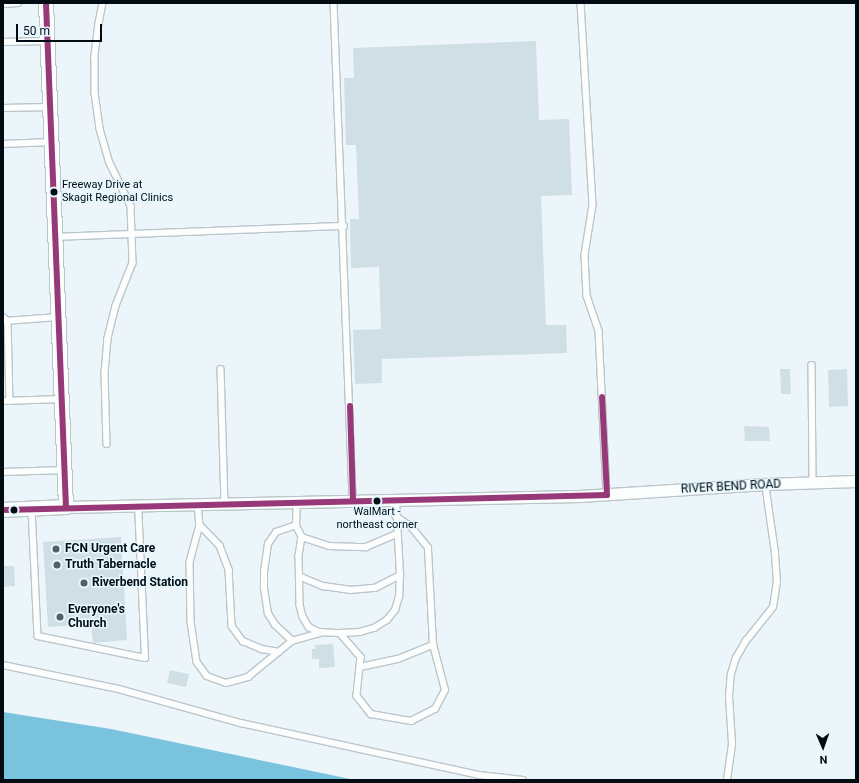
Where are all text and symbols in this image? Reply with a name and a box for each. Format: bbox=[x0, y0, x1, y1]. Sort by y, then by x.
scale bar bbox=[18, 16, 104, 42]
text: 50 m bbox=[23, 24, 50, 38]
place label: Freeway Drive at Skagit Regional Clinics bbox=[62, 179, 173, 205]
marker: Freeway Drive at Skagit Regional Clinics bbox=[49, 187, 59, 197]
street label: RIVER BEND ROAD bbox=[680, 477, 782, 497]
marker: WalMart - northeast corner bbox=[372, 496, 382, 506]
unlabelled marker bbox=[9, 505, 19, 515]
place label: WalMart - northeast corner bbox=[336, 506, 418, 532]
place label: FCN Urgent Care bbox=[65, 542, 155, 556]
marker: FCN Urgent Care bbox=[50, 543, 62, 555]
place label: Truth Tabernacle bbox=[65, 558, 157, 572]
marker: Truth Tabernacle bbox=[52, 560, 62, 570]
place label: Riverbend Station bbox=[92, 576, 188, 590]
marker: Riverbend Station bbox=[79, 578, 89, 588]
place label: Everyone's Church bbox=[68, 603, 125, 631]
marker: Everyone's Church bbox=[55, 612, 65, 622]
north arrow bbox=[803, 727, 843, 767]
text: N bbox=[819, 753, 828, 766]

